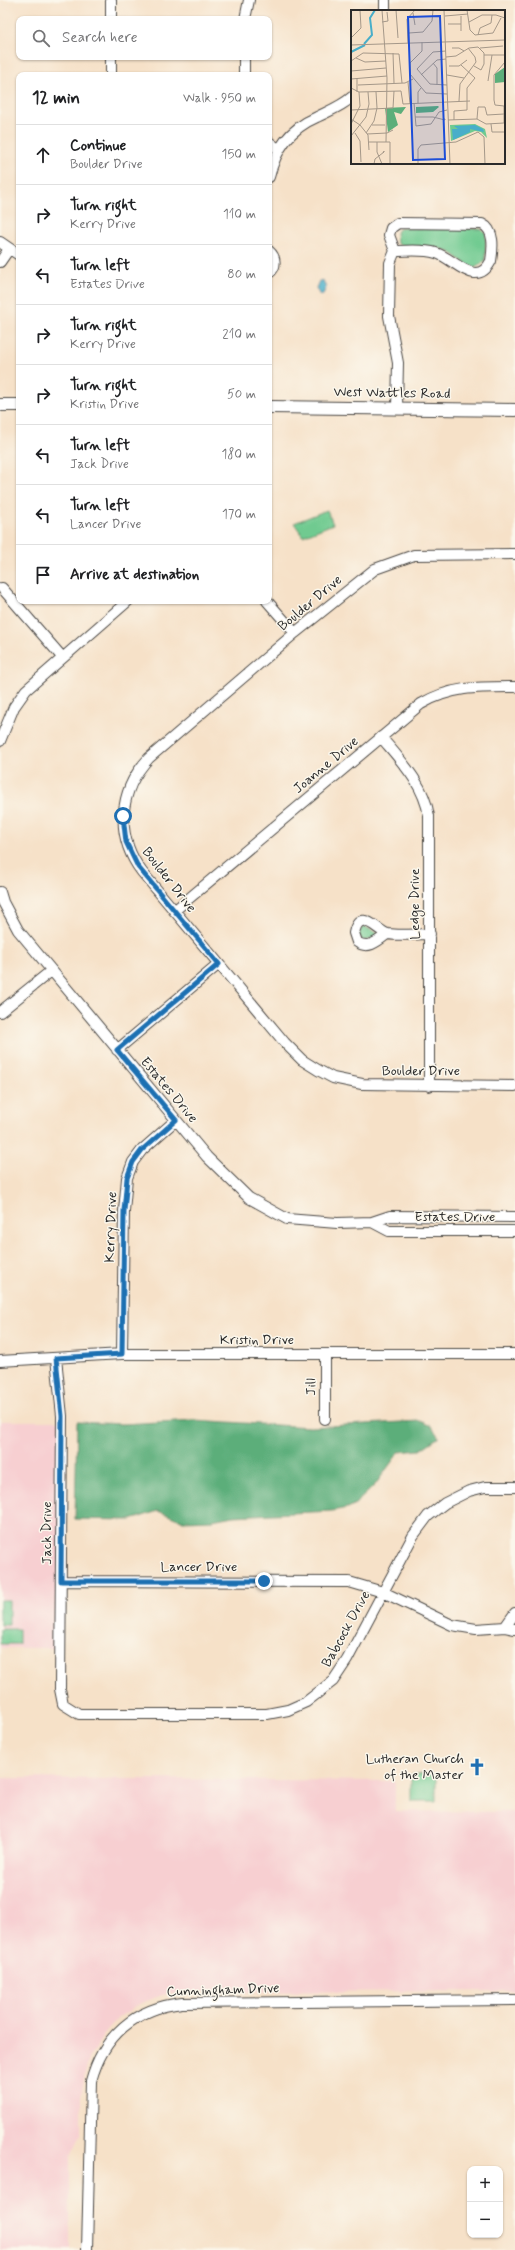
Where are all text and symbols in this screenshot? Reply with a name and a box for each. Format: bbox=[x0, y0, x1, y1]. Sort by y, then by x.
inset map bbox=[351, 10, 505, 164]
search box bbox=[16, 16, 272, 60]
icon: search bbox=[30, 27, 52, 49]
text: Search here bbox=[62, 28, 138, 48]
text: 12 min bbox=[32, 87, 80, 109]
text: Walk · 950 m bbox=[183, 90, 256, 107]
text: Continue bbox=[70, 136, 126, 156]
icon: ahead bbox=[32, 144, 54, 166]
text: 150 m bbox=[222, 146, 256, 163]
text: Boulder Drive bbox=[70, 156, 143, 173]
text: Turn right bbox=[70, 196, 137, 216]
icon: right bbox=[32, 204, 54, 226]
text: 110 m bbox=[223, 206, 256, 223]
text: Kerry Drive bbox=[70, 216, 136, 233]
text: Turn left bbox=[70, 256, 130, 276]
icon: left bbox=[32, 264, 54, 286]
text: 80 m bbox=[227, 266, 256, 283]
text: Estates Drive bbox=[70, 276, 145, 293]
text: Turn right bbox=[70, 316, 137, 336]
icon: right bbox=[32, 324, 54, 346]
text: 210 m bbox=[222, 326, 256, 343]
text: Kerry Drive bbox=[70, 336, 136, 353]
text: Turn right bbox=[70, 376, 137, 396]
street label: West Wattles Road bbox=[333, 383, 451, 403]
icon: right bbox=[32, 384, 54, 406]
text: 50 m bbox=[227, 386, 256, 403]
text: Kristin Drive bbox=[70, 396, 139, 413]
text: Turn left bbox=[70, 436, 130, 456]
icon: left bbox=[32, 444, 54, 466]
text: 180 m bbox=[221, 446, 256, 463]
text: Jack Drive bbox=[70, 456, 129, 473]
text: Turn left bbox=[70, 496, 130, 516]
icon: left bbox=[32, 504, 54, 526]
text: 170 m bbox=[222, 506, 256, 523]
text: Lancer Drive bbox=[70, 516, 141, 533]
icon: arrive bbox=[32, 564, 54, 586]
text: Arrive at destination bbox=[70, 565, 199, 585]
street label: Boulder Drive bbox=[274, 571, 346, 635]
street label: Joanne Drive bbox=[290, 732, 362, 798]
route start bbox=[114, 807, 132, 825]
street label: Boulder Drive bbox=[138, 844, 200, 916]
street label: Ledge Drive bbox=[406, 868, 425, 940]
street label: Estates Drive bbox=[136, 1053, 202, 1127]
street label: Boulder Drive bbox=[382, 1062, 460, 1080]
street label: Kerry Drive bbox=[101, 1191, 121, 1263]
street label: Estates Drive bbox=[415, 1208, 495, 1226]
street label: Kristin Drive bbox=[220, 1331, 294, 1349]
street label: Jill bbox=[302, 1378, 320, 1396]
street label: Jack Drive bbox=[38, 1501, 56, 1565]
street label: Lancer Drive bbox=[161, 1558, 237, 1576]
route end bbox=[255, 1572, 273, 1590]
street label: Babcock Drive bbox=[318, 1588, 374, 1670]
place label: Lutheran Church of the Master bbox=[366, 1750, 464, 1784]
church icon: Lutheran Church of the Master bbox=[467, 1757, 487, 1777]
street label: Cunningham Drive bbox=[166, 1979, 280, 2003]
map controls bbox=[467, 2166, 503, 2238]
button: + bbox=[467, 2166, 503, 2202]
button: − bbox=[467, 2202, 503, 2238]

